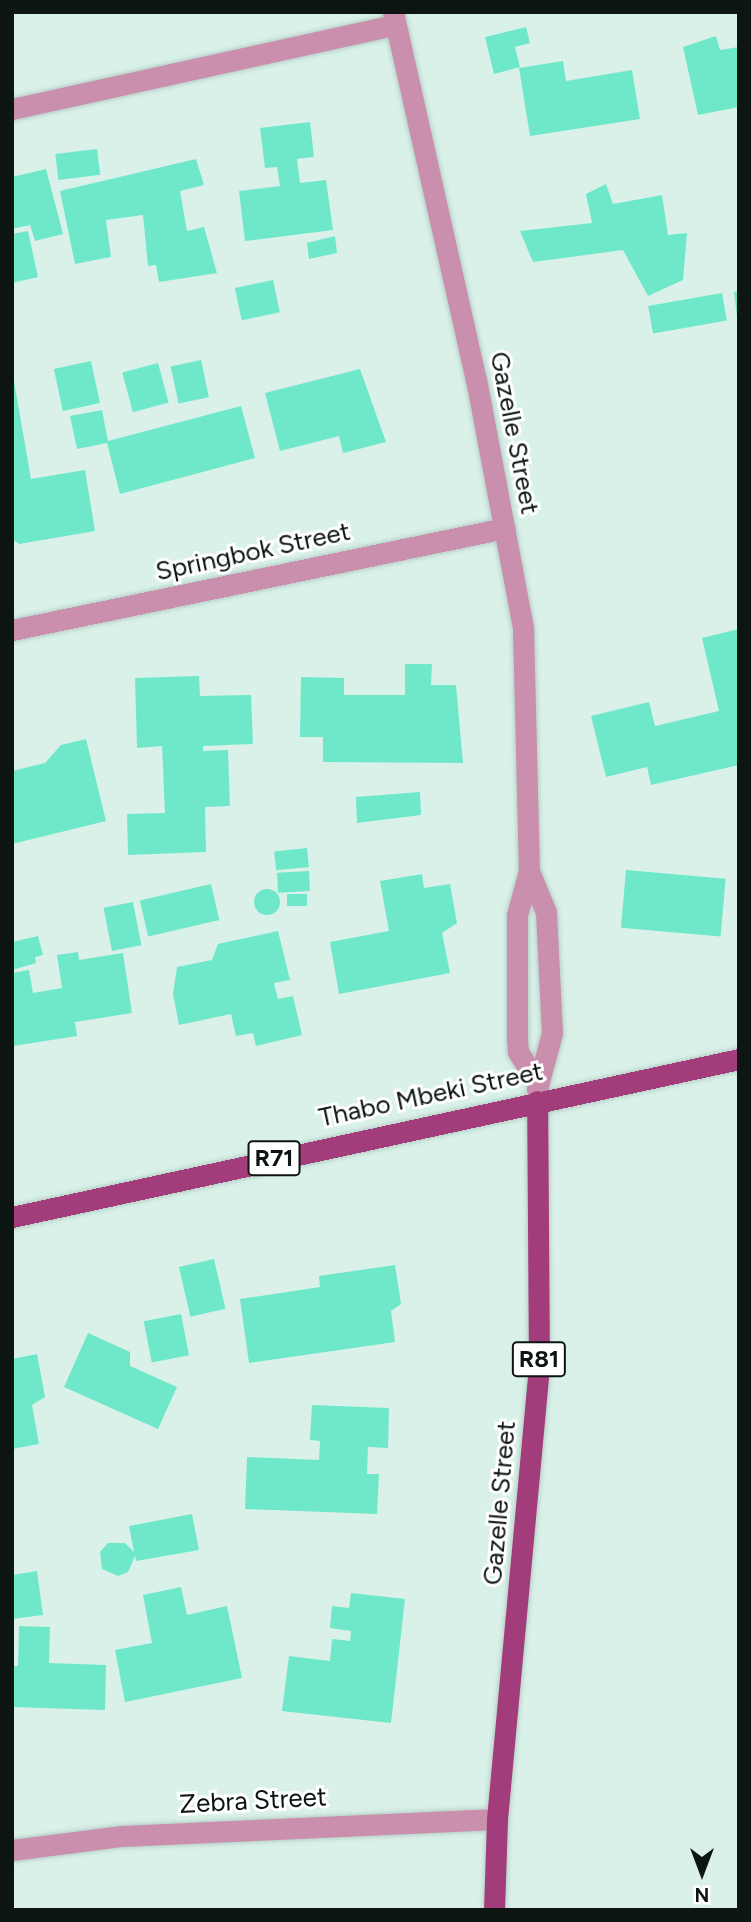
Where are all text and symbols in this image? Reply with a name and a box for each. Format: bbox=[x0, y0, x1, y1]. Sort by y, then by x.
street label: Gazelle Street bbox=[483, 349, 545, 517]
street label: Springbok Street bbox=[153, 516, 353, 588]
street label: Thabo Mbeki Street bbox=[316, 1056, 546, 1134]
road number: R71 bbox=[246, 1138, 302, 1178]
road number: R81 bbox=[511, 1338, 567, 1380]
street label: Gazelle Street bbox=[477, 1420, 523, 1586]
street label: Zebra Street bbox=[179, 1782, 327, 1820]
north arrow bbox=[667, 1838, 737, 1908]
text: N bbox=[695, 1883, 709, 1906]

